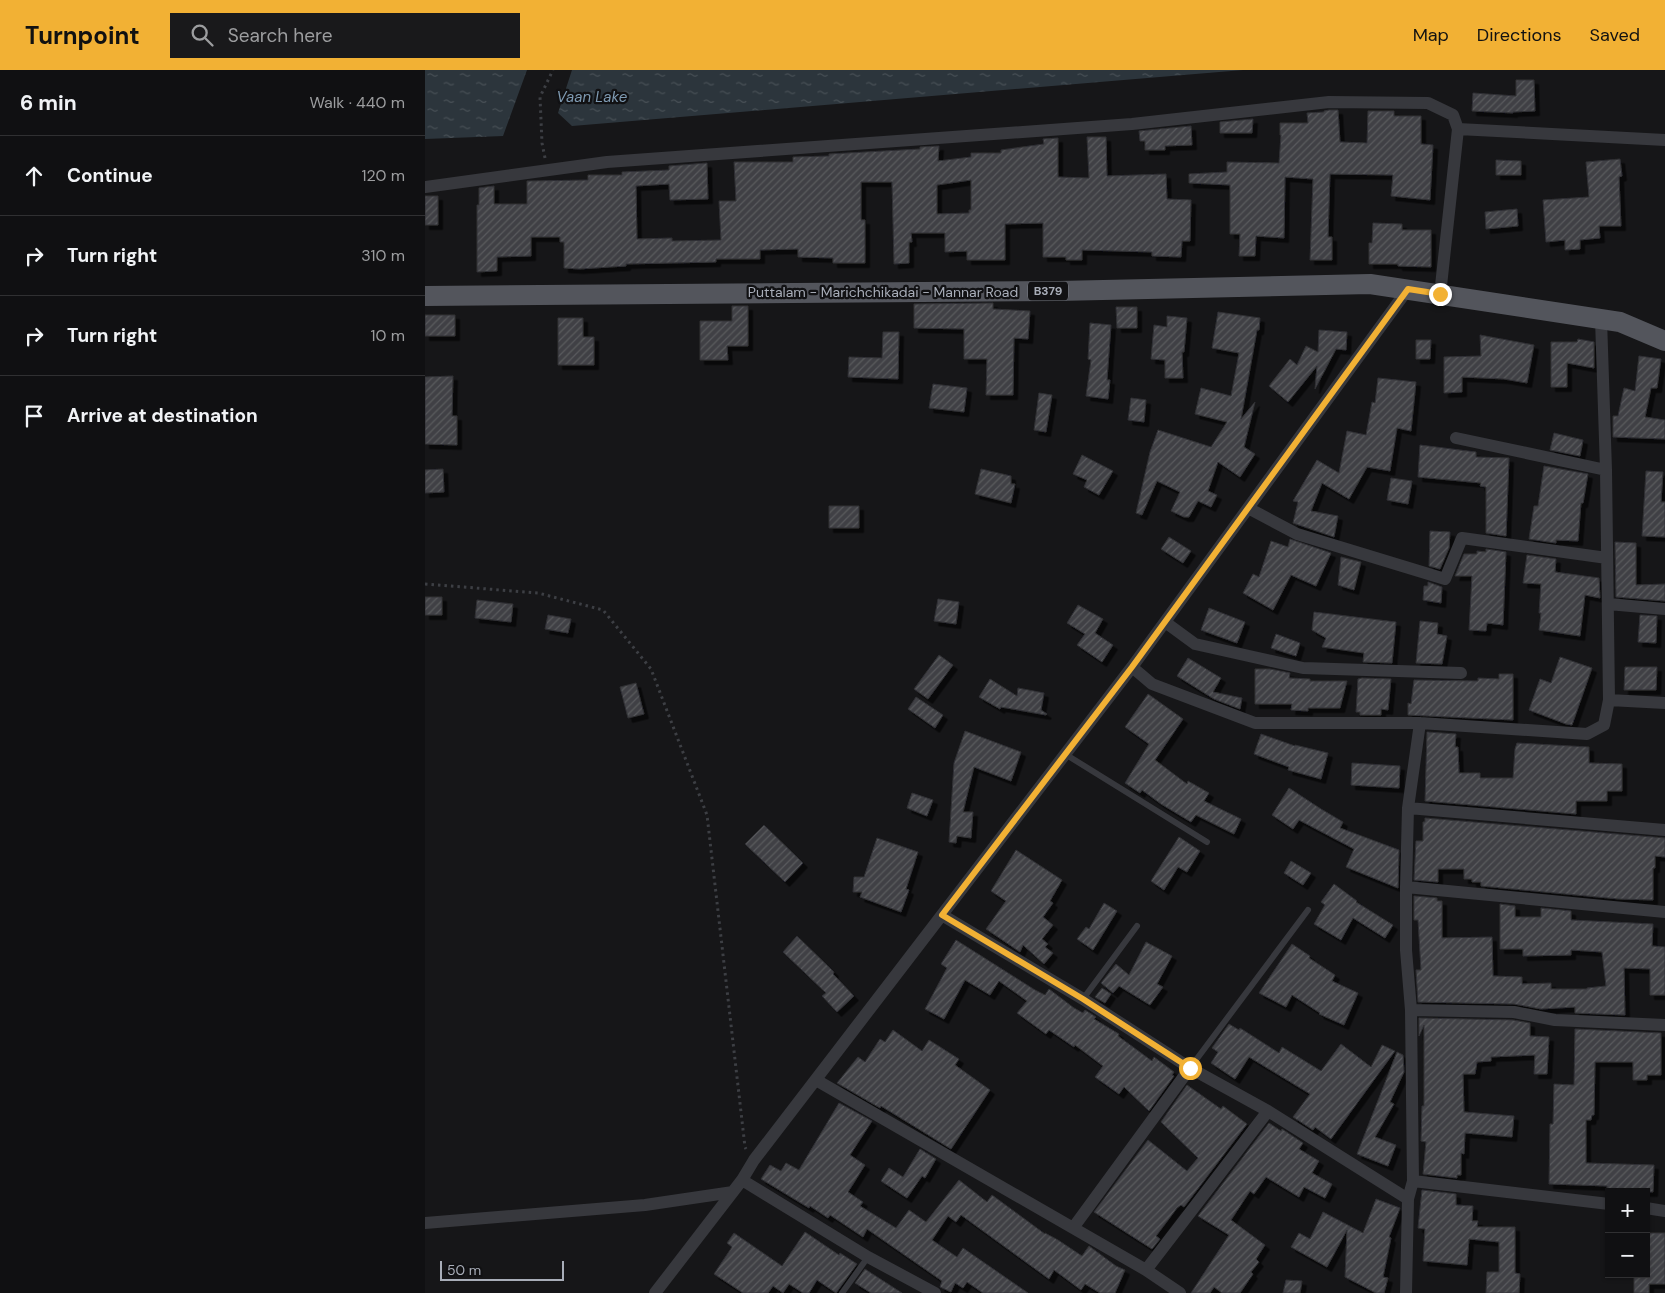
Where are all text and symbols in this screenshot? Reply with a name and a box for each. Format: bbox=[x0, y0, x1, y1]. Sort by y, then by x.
search box bbox=[170, 13, 520, 58]
text: Turnpoint bbox=[25, 20, 140, 51]
icon: search bbox=[188, 21, 216, 49]
text: Search here bbox=[228, 23, 333, 48]
text: Map bbox=[1413, 23, 1449, 47]
text: Directions bbox=[1477, 23, 1562, 47]
text: Saved bbox=[1590, 23, 1640, 47]
water label: Vaan Lake bbox=[557, 87, 628, 107]
text: 6 min bbox=[20, 89, 77, 117]
text: Walk · 440 m bbox=[309, 92, 405, 113]
icon: ahead bbox=[20, 162, 48, 190]
text: Continue bbox=[67, 163, 153, 188]
text: 120 m bbox=[361, 165, 405, 186]
icon: right bbox=[20, 242, 48, 270]
text: Turn right bbox=[67, 243, 157, 268]
text: 310 m bbox=[361, 245, 405, 266]
road number: B379 bbox=[1028, 282, 1068, 300]
street label: Puttalam - Marichchikadai - Mannar Road bbox=[748, 283, 1018, 301]
route end bbox=[1429, 283, 1452, 306]
icon: right bbox=[20, 322, 48, 350]
text: Turn right bbox=[67, 323, 157, 348]
text: 10 m bbox=[371, 325, 405, 346]
icon: arrive bbox=[20, 402, 48, 430]
text: Arrive at destination bbox=[67, 403, 258, 428]
route start bbox=[1179, 1057, 1202, 1080]
map controls bbox=[1605, 1188, 1650, 1278]
button: + bbox=[1605, 1188, 1650, 1233]
button: − bbox=[1605, 1233, 1650, 1278]
scale bar bbox=[440, 1258, 564, 1281]
text: 50 m bbox=[447, 1261, 481, 1279]

